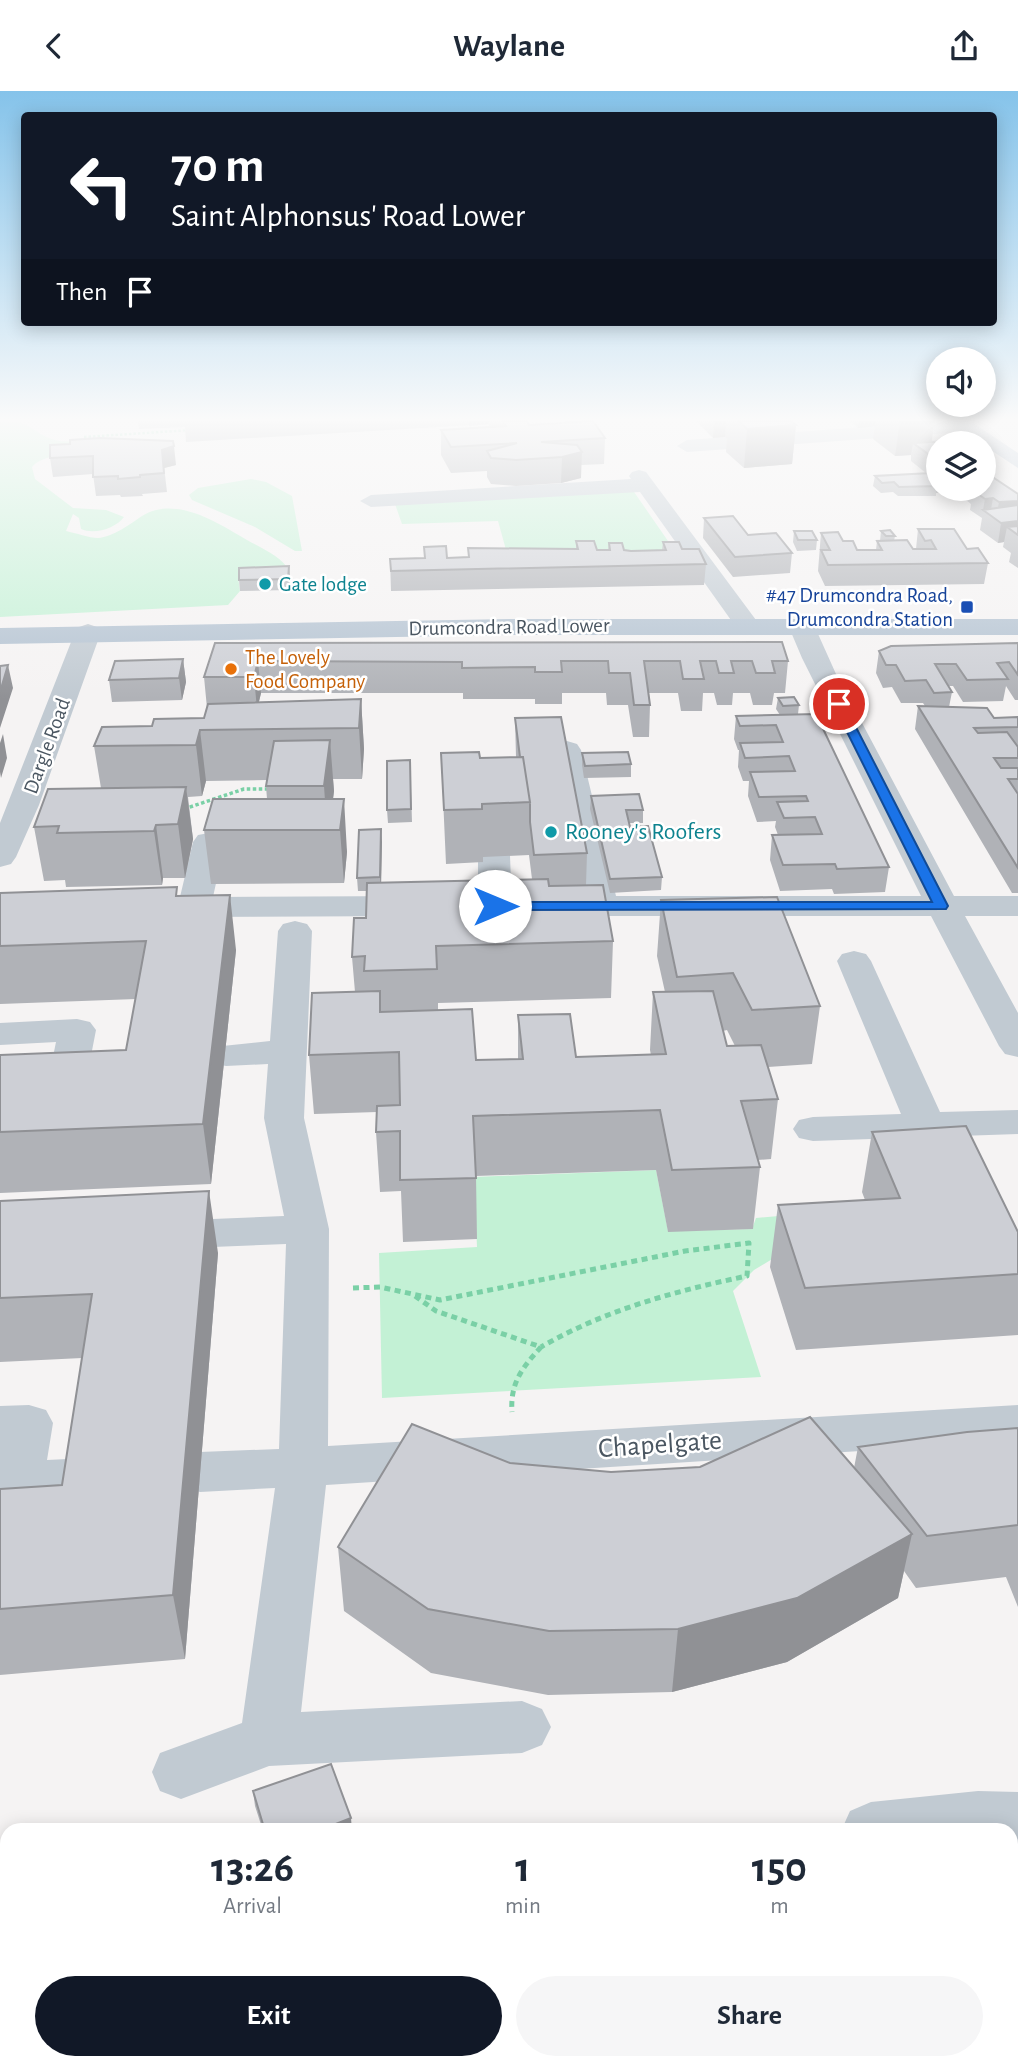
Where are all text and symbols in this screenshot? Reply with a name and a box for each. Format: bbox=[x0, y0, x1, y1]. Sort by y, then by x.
icon: back bbox=[35, 27, 73, 65]
icon: share bbox=[945, 27, 983, 65]
text: Waylane bbox=[453, 30, 565, 62]
icon: left bbox=[56, 140, 147, 231]
text: 70 m bbox=[171, 142, 265, 191]
text: Saint Alphonsus' Road Lower bbox=[171, 200, 525, 232]
icon: arrive bbox=[121, 273, 159, 311]
text: Then bbox=[56, 279, 107, 305]
map controls bbox=[926, 347, 996, 501]
button: sound bbox=[926, 347, 996, 417]
button: layers bbox=[926, 431, 996, 501]
place label: Gate lodge bbox=[279, 574, 367, 595]
marker: Gate lodge bbox=[257, 576, 273, 592]
place label: #47 Drumcondra Road, Drumcondra Station bbox=[766, 585, 953, 630]
marker: #47 Drumcondra Road, Drumcondra Station bbox=[959, 599, 975, 615]
street label: Drumcondra Road Lower bbox=[408, 615, 610, 639]
place label: The Lovely Food Company bbox=[245, 647, 365, 692]
marker: The Lovely Food Company bbox=[223, 661, 239, 677]
pin bbox=[809, 674, 869, 734]
icon: arrive bbox=[820, 685, 858, 723]
street label: Dargle Road bbox=[20, 695, 74, 797]
place label: Rooney's Roofers bbox=[565, 820, 721, 844]
marker: Rooney's Roofers bbox=[543, 824, 559, 840]
position arrow bbox=[458, 869, 532, 943]
street label: Chapelgate bbox=[597, 1427, 723, 1463]
text: 13:26 bbox=[211, 1847, 294, 1889]
text: 1 bbox=[515, 1847, 530, 1889]
text: 150 bbox=[752, 1847, 807, 1889]
text: Arrival bbox=[223, 1895, 282, 1918]
text: min bbox=[505, 1895, 541, 1918]
text: m bbox=[770, 1895, 789, 1918]
button: Exit bbox=[35, 1976, 502, 2056]
button: Share bbox=[516, 1976, 983, 2056]

